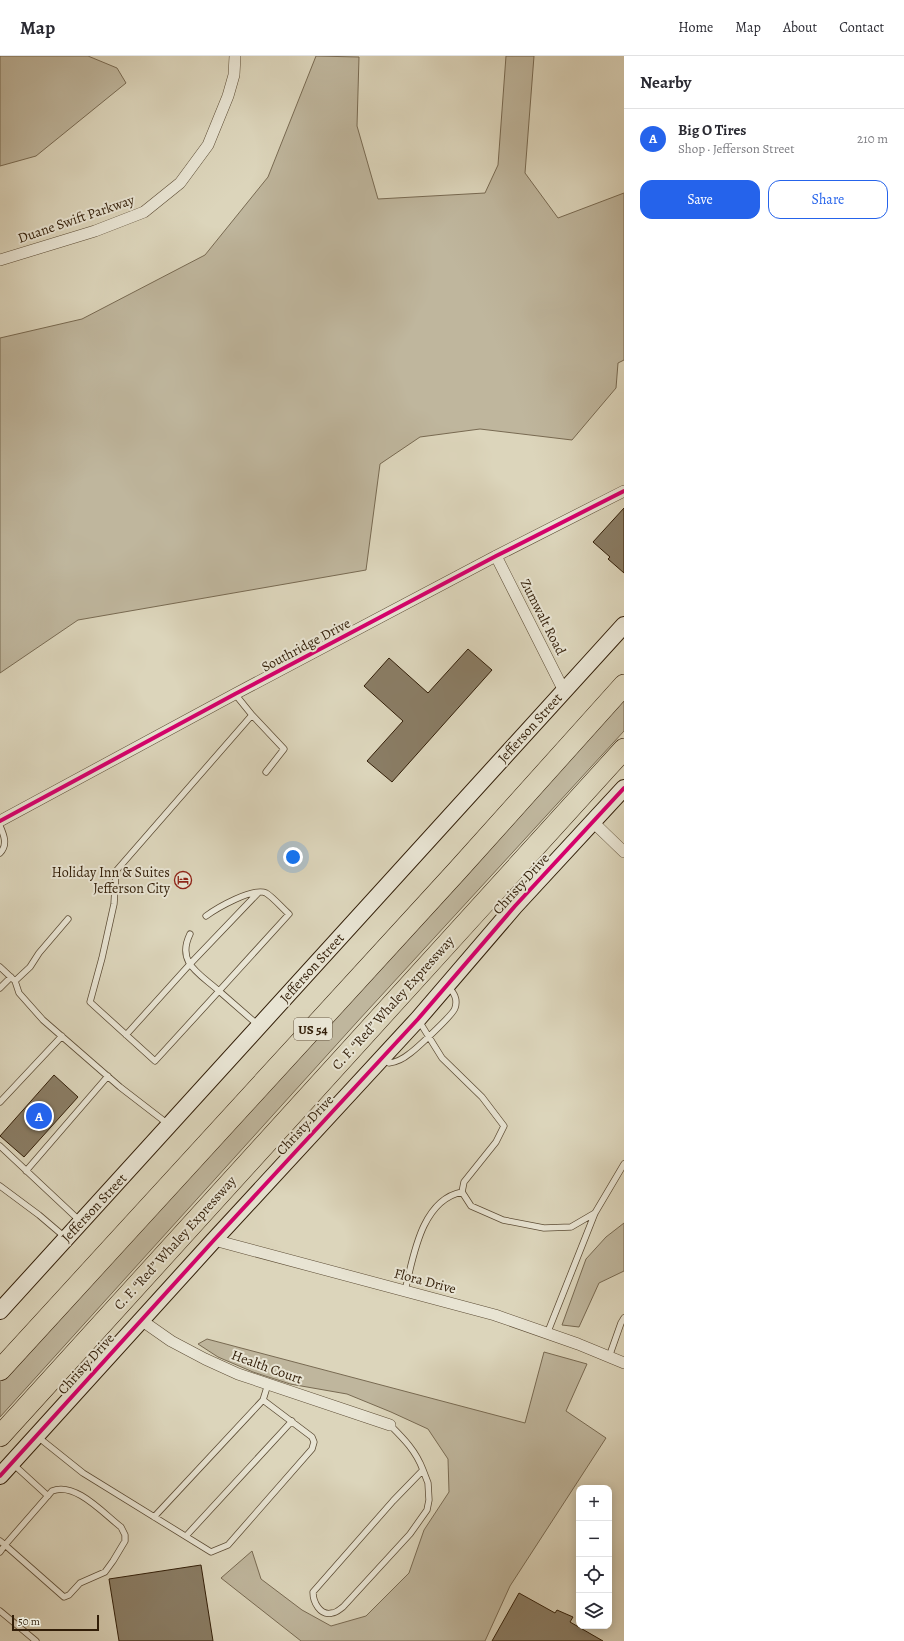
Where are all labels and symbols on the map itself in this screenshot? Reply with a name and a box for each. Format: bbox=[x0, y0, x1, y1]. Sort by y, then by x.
street label: Duane Swift Parkway bbox=[15, 190, 137, 248]
street label: Zumwalt Road bbox=[516, 576, 570, 659]
street label: Southridge Drive bbox=[258, 614, 354, 676]
street label: Jefferson Street bbox=[494, 689, 567, 767]
your location bbox=[283, 847, 303, 867]
street label: Christy Drive bbox=[488, 849, 554, 919]
place label: Holiday Inn & Suites Jefferson City bbox=[52, 863, 171, 898]
hotel icon: Holiday Inn & Suites Jefferson City bbox=[173, 870, 193, 890]
street label: Jefferson Street bbox=[276, 929, 349, 1007]
street label: C. F. “Red” Whaley Expressway bbox=[328, 931, 459, 1074]
road number: US 54 bbox=[294, 1018, 332, 1040]
street label: Christy Drive bbox=[272, 1091, 338, 1159]
pin: A bbox=[26, 1101, 52, 1131]
street label: Jefferson Street bbox=[57, 1169, 131, 1247]
street label: C. F. “Red” Whaley Expressway bbox=[110, 1171, 241, 1314]
street label: Flora Drive bbox=[392, 1264, 458, 1298]
street label: Christy Drive bbox=[53, 1329, 119, 1399]
street label: Health Court bbox=[229, 1345, 306, 1389]
scale bar bbox=[12, 1613, 99, 1632]

